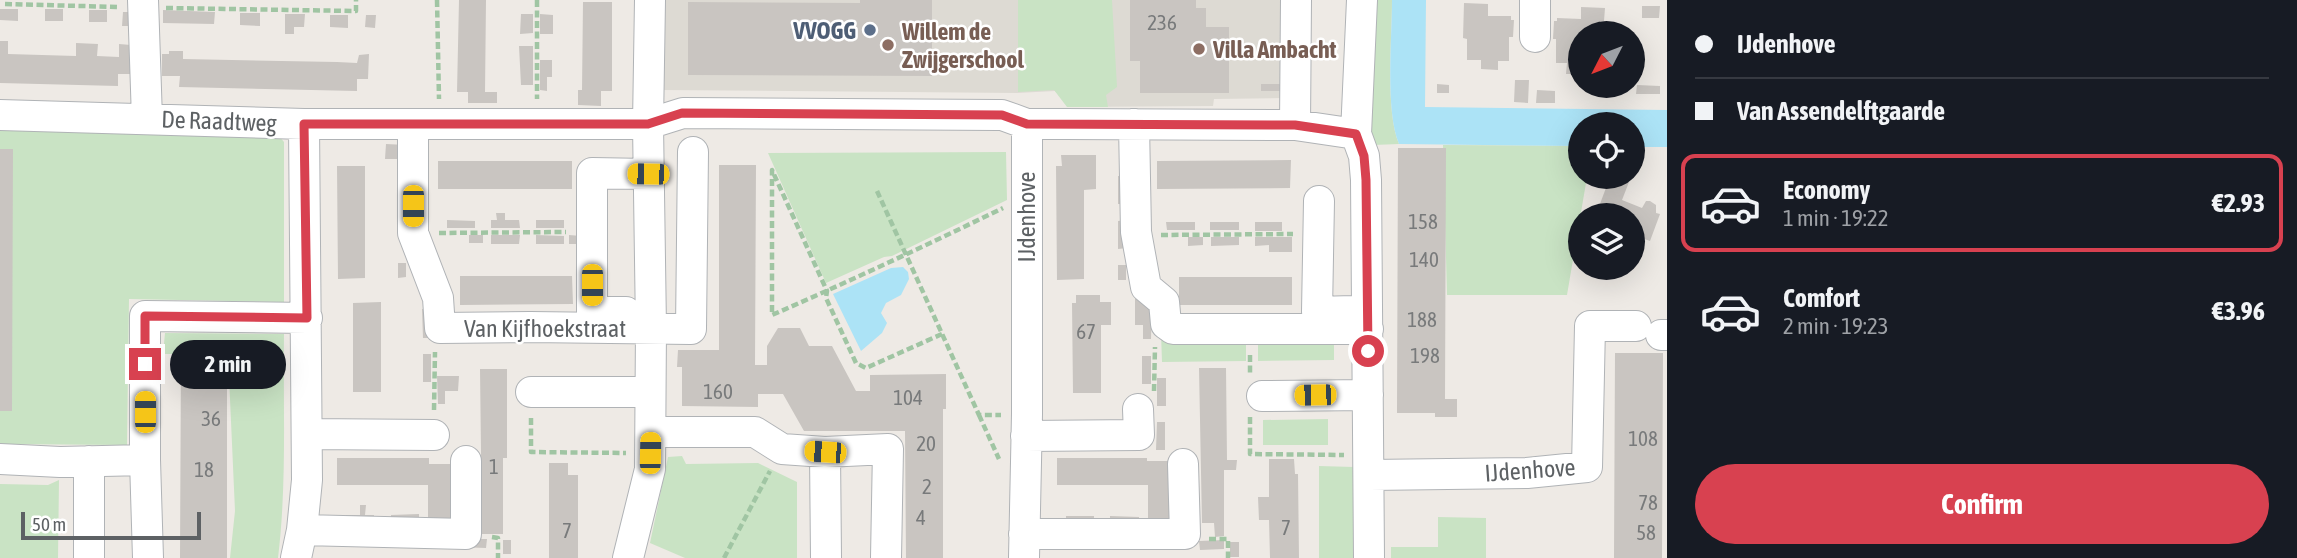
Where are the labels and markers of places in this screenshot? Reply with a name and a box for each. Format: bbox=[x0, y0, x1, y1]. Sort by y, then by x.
place label: VVOGG bbox=[792, 17, 856, 44]
place label: Willem de Zwijgerschool bbox=[901, 18, 1025, 73]
marker: VVOGG bbox=[862, 22, 878, 38]
place label: Villa Ambacht bbox=[1212, 36, 1337, 63]
marker: Willem de Zwijgerschool bbox=[880, 37, 896, 53]
marker: Villa Ambacht bbox=[1191, 41, 1207, 57]

